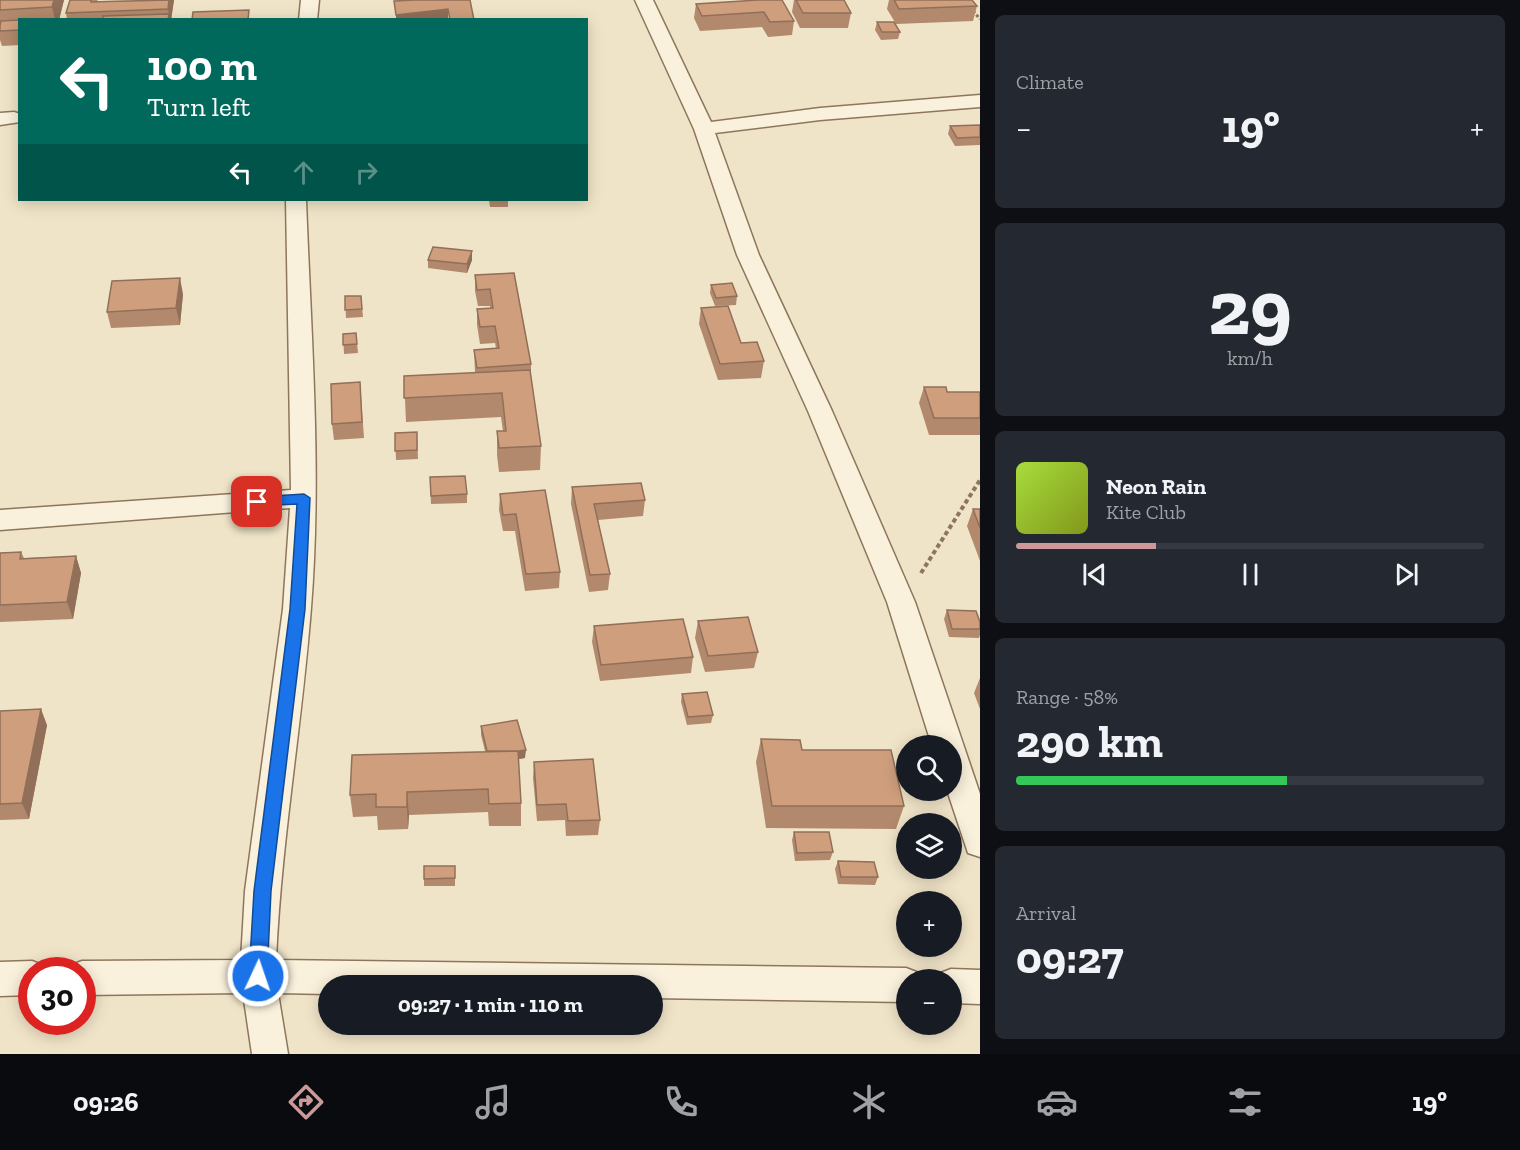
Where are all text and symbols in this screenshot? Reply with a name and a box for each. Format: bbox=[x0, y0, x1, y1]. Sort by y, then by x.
text: 100 m bbox=[147, 40, 257, 91]
icon: left bbox=[48, 42, 126, 120]
text: Climate bbox=[1016, 70, 1084, 94]
text: Turn left bbox=[147, 91, 250, 123]
text: 19° bbox=[1222, 100, 1280, 154]
text: − bbox=[1016, 108, 1031, 147]
text: + bbox=[1470, 108, 1484, 147]
icon: left bbox=[224, 156, 257, 189]
icon: ahead bbox=[287, 156, 320, 189]
icon: right bbox=[350, 156, 383, 189]
text: 29 bbox=[1208, 260, 1292, 354]
text: km/h bbox=[1227, 346, 1273, 370]
text: Neon Rain bbox=[1106, 473, 1206, 500]
pin bbox=[231, 476, 282, 527]
icon: arrive bbox=[240, 485, 273, 518]
text: Kite Club bbox=[1106, 500, 1186, 524]
icon: previous bbox=[1078, 558, 1111, 591]
icon: pause bbox=[1234, 558, 1267, 591]
icon: next bbox=[1390, 558, 1423, 591]
text: Range · 58% bbox=[1016, 685, 1118, 709]
text: 290 km bbox=[1016, 715, 1163, 769]
map controls bbox=[896, 735, 962, 1035]
button: search bbox=[896, 735, 962, 801]
button: layers bbox=[896, 813, 962, 879]
button: + bbox=[896, 891, 962, 957]
text: Arrival bbox=[1016, 901, 1076, 925]
text: 09:27 bbox=[1016, 931, 1124, 985]
position arrow bbox=[226, 944, 290, 1008]
speed limit sign: 30 bbox=[18, 957, 96, 1035]
button: − bbox=[896, 969, 962, 1035]
text: 09:27 · 1 min · 110 m bbox=[398, 991, 583, 1018]
icon: directions bbox=[285, 1081, 327, 1123]
icon: music bbox=[472, 1081, 514, 1123]
icon: phone bbox=[660, 1081, 702, 1123]
icon: climate bbox=[848, 1081, 890, 1123]
icon: car bbox=[1036, 1081, 1078, 1123]
icon: filters bbox=[1224, 1081, 1266, 1123]
text: 09:26 bbox=[73, 1086, 139, 1118]
text: 19° bbox=[1412, 1086, 1447, 1118]

